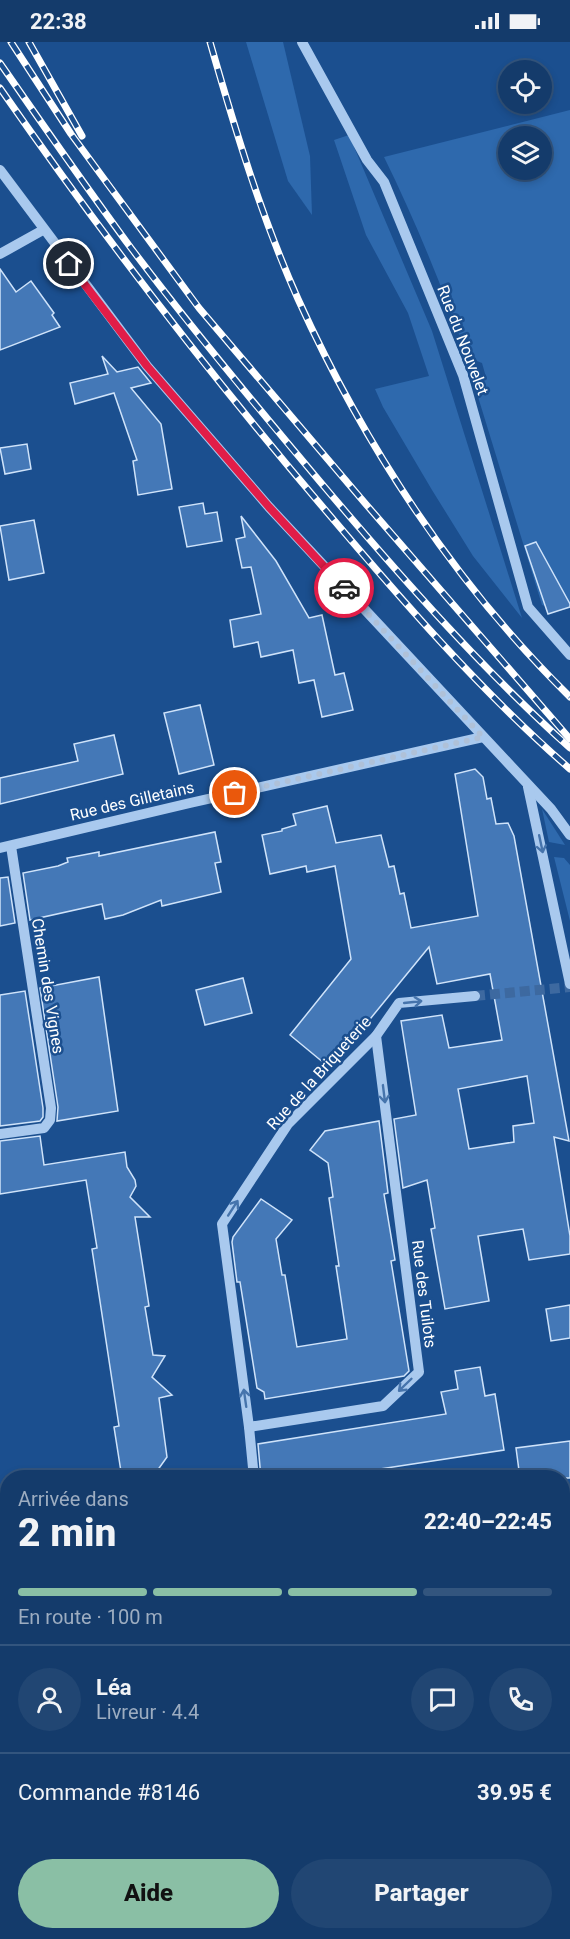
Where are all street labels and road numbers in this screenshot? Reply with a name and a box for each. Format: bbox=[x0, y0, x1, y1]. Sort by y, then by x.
street label: Rue du Nouvelet bbox=[433, 282, 493, 398]
street label: Rue des Gilletains bbox=[68, 777, 196, 825]
street label: Chemin des Vignes bbox=[28, 917, 68, 1055]
street label: Rue de la Briqueterie bbox=[263, 1012, 375, 1134]
street label: Rue des Tuilots bbox=[408, 1239, 440, 1349]

